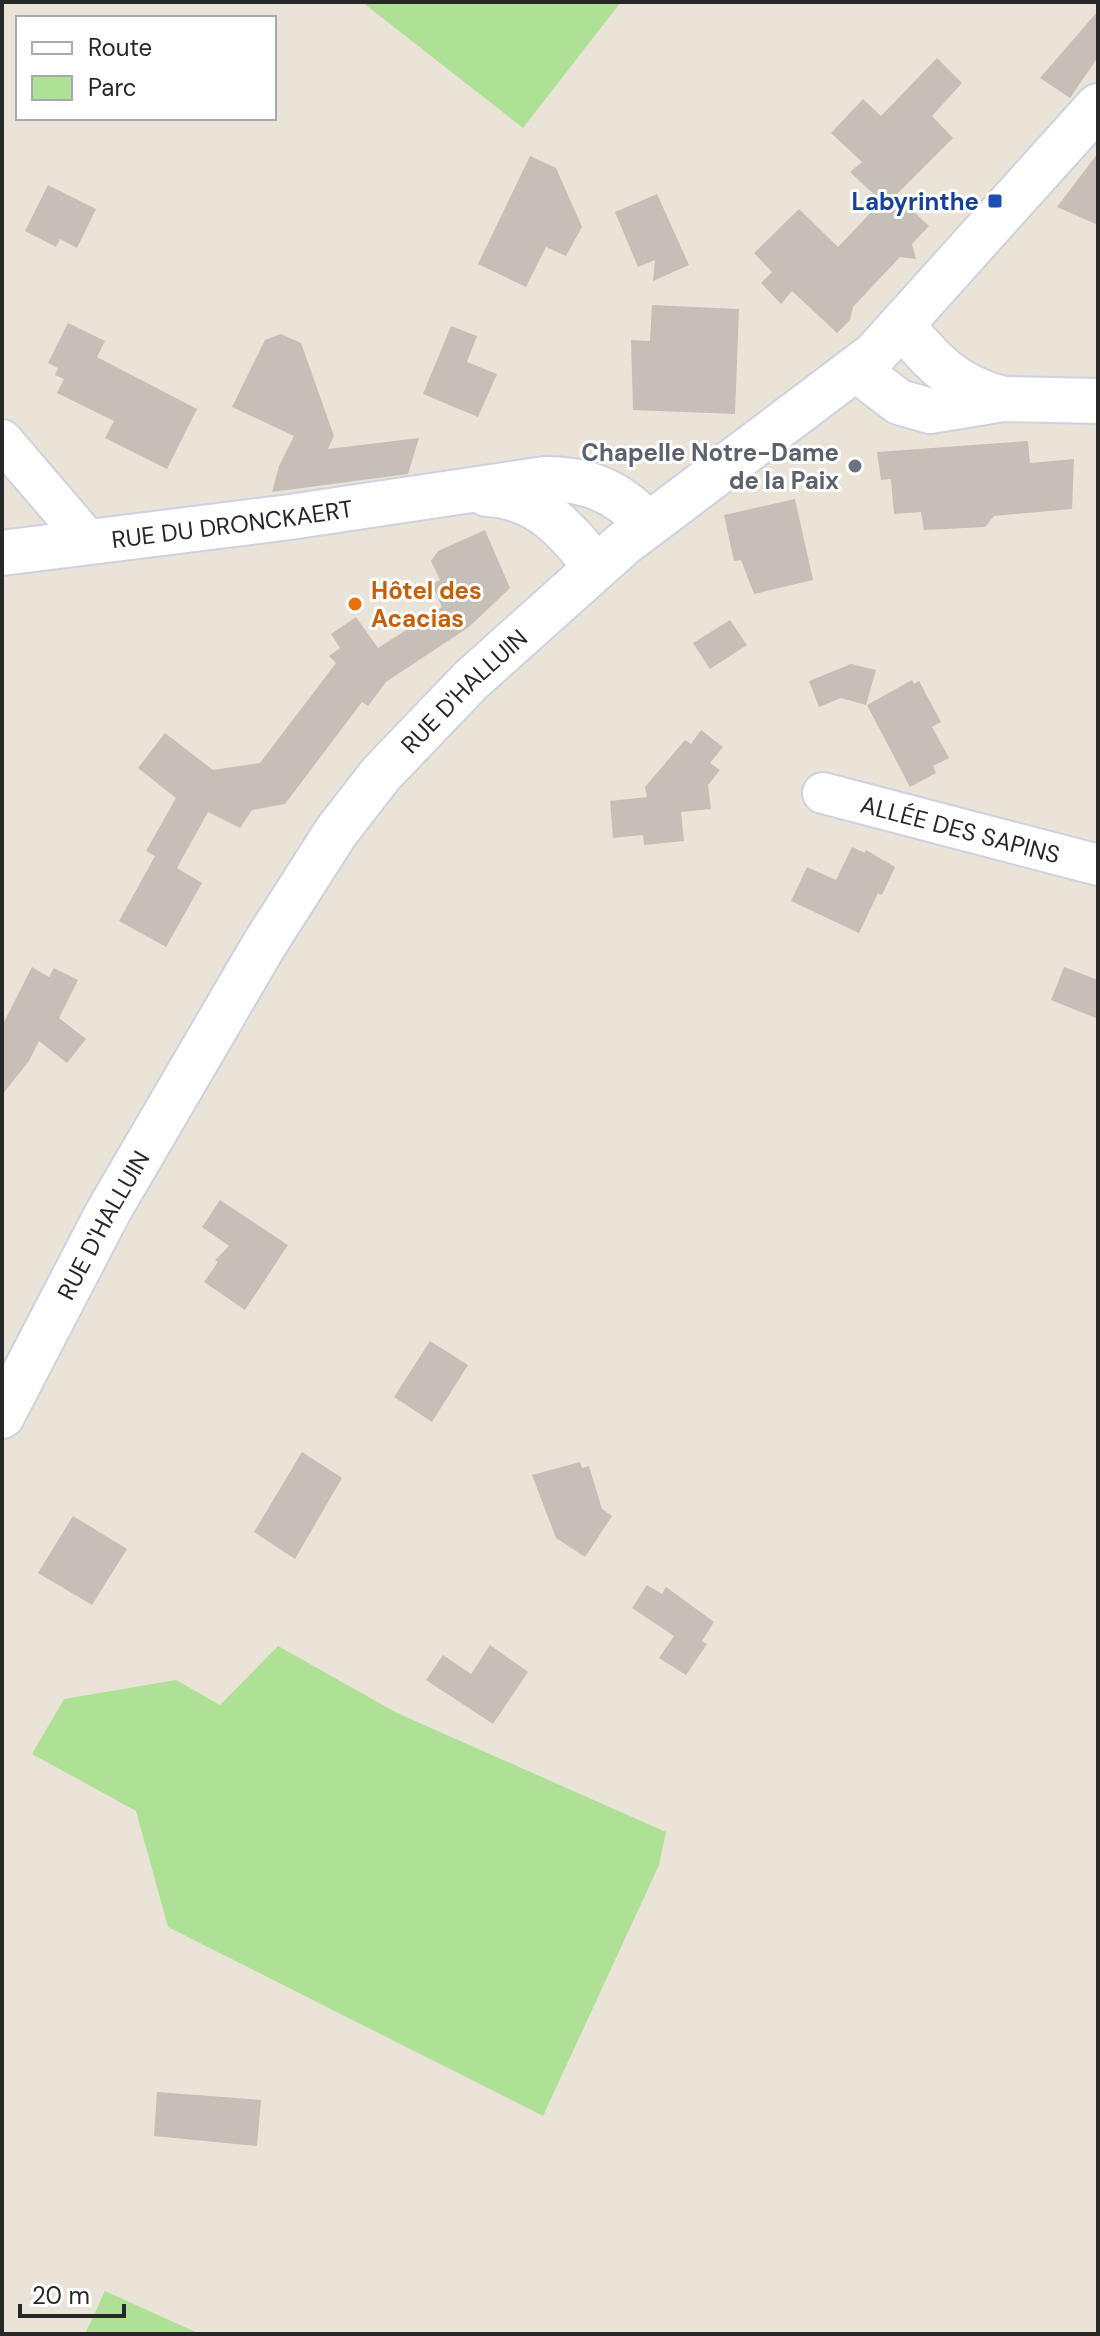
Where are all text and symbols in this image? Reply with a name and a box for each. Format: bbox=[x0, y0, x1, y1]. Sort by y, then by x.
legend bbox=[16, 16, 276, 120]
text: Route bbox=[88, 32, 152, 63]
text: Parc bbox=[88, 72, 137, 103]
place label: Labyrinthe bbox=[852, 186, 979, 217]
marker: Labyrinthe bbox=[986, 192, 1004, 210]
place label: Chapelle Notre-Dame de la Paix bbox=[581, 437, 839, 496]
marker: Chapelle Notre-Dame de la Paix bbox=[846, 457, 864, 475]
street label: RUE DU DRONCKAERT bbox=[110, 492, 355, 555]
place label: Hôtel des Acacias bbox=[371, 575, 482, 634]
marker: Hôtel des Acacias bbox=[346, 595, 364, 613]
street label: RUE D'HALLUIN bbox=[394, 622, 533, 760]
street label: ALLÉE DES SAPINS bbox=[857, 788, 1063, 870]
street label: RUE D'HALLUIN bbox=[50, 1145, 156, 1305]
scale bar bbox=[20, 2268, 124, 2318]
text: 20 m bbox=[32, 2280, 90, 2311]

